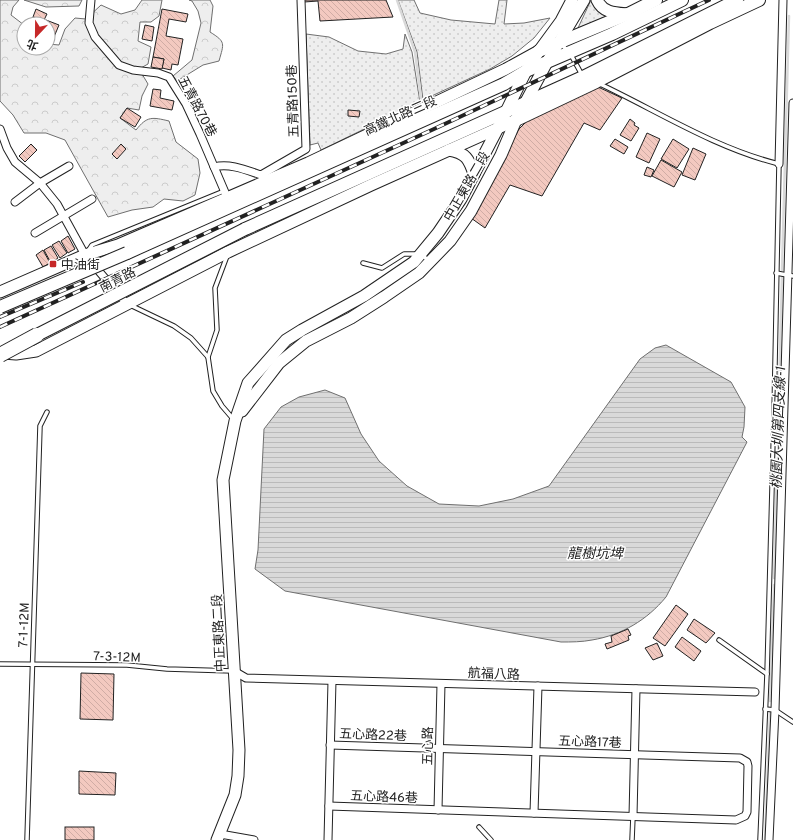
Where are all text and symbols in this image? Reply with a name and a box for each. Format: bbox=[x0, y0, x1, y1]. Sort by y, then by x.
north arrow bbox=[16, 16, 56, 56]
text: 北 bbox=[25, 36, 40, 53]
street label: 五青路150巷 bbox=[285, 64, 303, 138]
street label: 五青路70巷 bbox=[174, 74, 219, 140]
street label: 高鐵北路三段 bbox=[362, 93, 440, 140]
street label: 中正東路二段 bbox=[441, 149, 494, 225]
place label: 中油街 bbox=[61, 258, 100, 274]
marker: 中油街 bbox=[48, 259, 58, 269]
street label: 南青路 bbox=[97, 265, 139, 297]
water label: 桃園大圳第四支線-1 bbox=[769, 366, 790, 489]
water label: 龍樹坑埤 bbox=[567, 546, 625, 563]
street label: 中正東路二段 bbox=[210, 594, 230, 672]
street label: 7-1-12M bbox=[16, 602, 34, 648]
street label: 7-3-12M bbox=[93, 649, 141, 667]
street label: 航福八路 bbox=[468, 666, 520, 684]
street label: 五心路 bbox=[421, 726, 437, 766]
street label: 五心路22巷 bbox=[339, 727, 407, 745]
street label: 五心路17巷 bbox=[558, 734, 622, 752]
street label: 五心路46巷 bbox=[350, 789, 418, 807]

